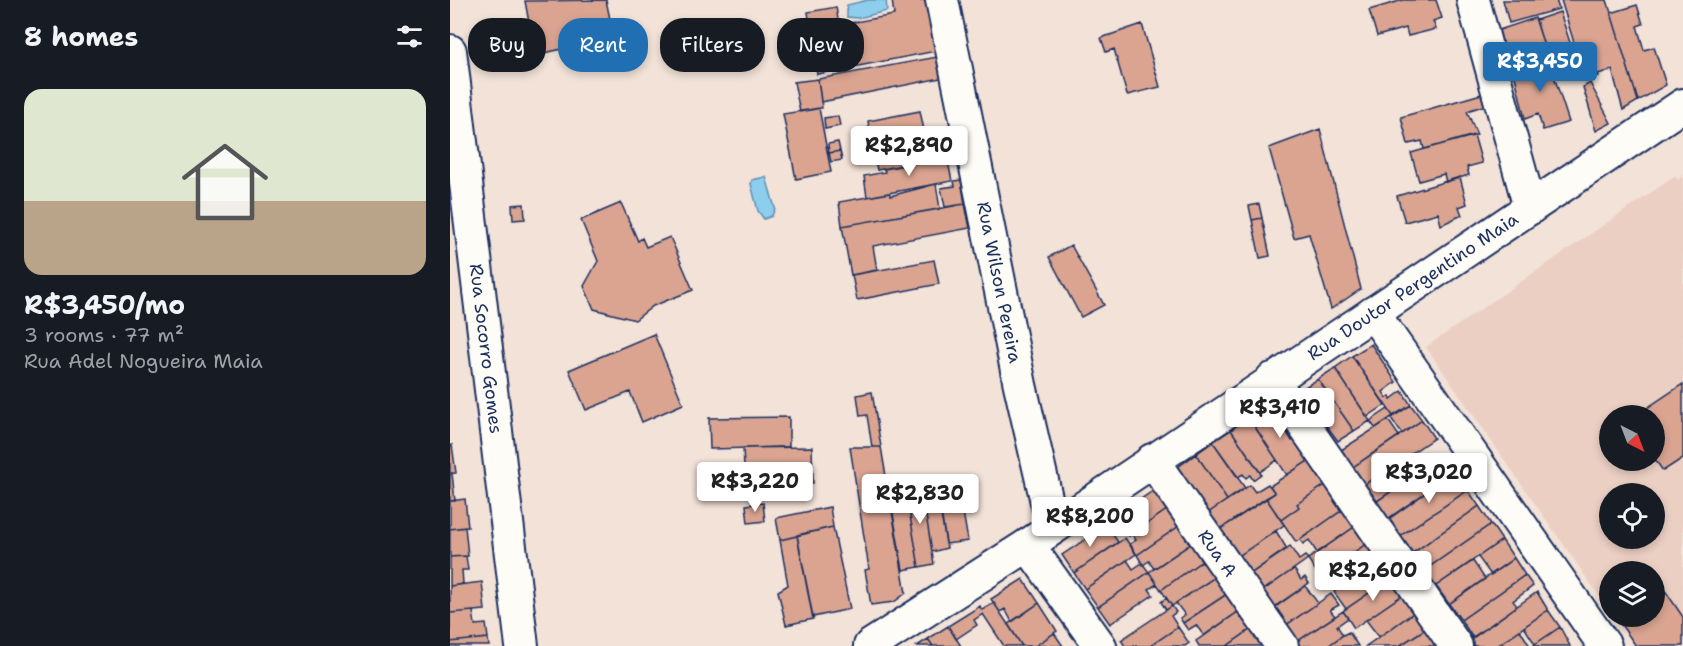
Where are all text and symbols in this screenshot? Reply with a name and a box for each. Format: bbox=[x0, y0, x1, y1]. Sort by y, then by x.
chip: Buy bbox=[468, 18, 546, 72]
chip: Rent bbox=[558, 18, 648, 72]
chip: Filters bbox=[660, 18, 765, 72]
chip: New bbox=[777, 18, 864, 72]
text: 8 homes bbox=[24, 19, 138, 54]
icon: filters bbox=[393, 20, 426, 53]
pin: R$3,450 bbox=[1485, 42, 1595, 93]
text: R$3,450 bbox=[1497, 48, 1583, 74]
pin: R$2,890 bbox=[854, 126, 964, 177]
icon: home bbox=[171, 128, 279, 236]
text: R$2,890 bbox=[865, 132, 953, 158]
street label: Rua Wilson Pereira bbox=[971, 199, 1027, 365]
street label: Rua Doutor Pergentino Maia bbox=[1303, 207, 1523, 366]
street label: Rua Socorro Gomes bbox=[464, 262, 508, 435]
text: R$3,450/mo bbox=[24, 287, 185, 322]
text: 3 rooms · 77 m² bbox=[24, 322, 184, 348]
text: Rua Adel Nogueira Maia bbox=[24, 348, 263, 374]
pin: R$3,410 bbox=[1225, 388, 1335, 439]
text: R$3,410 bbox=[1239, 394, 1321, 420]
north arrow bbox=[1599, 405, 1665, 471]
map controls bbox=[1599, 405, 1665, 627]
pin: R$3,020 bbox=[1374, 453, 1484, 504]
text: R$3,020 bbox=[1385, 459, 1473, 485]
pin: R$3,220 bbox=[700, 462, 810, 513]
text: R$3,220 bbox=[711, 468, 799, 494]
pin: R$2,830 bbox=[865, 474, 975, 525]
text: R$2,830 bbox=[876, 480, 964, 506]
button: locate bbox=[1599, 483, 1665, 549]
pin: R$8,200 bbox=[1035, 497, 1145, 548]
text: R$8,200 bbox=[1046, 503, 1134, 529]
street label: Rua A bbox=[1192, 525, 1242, 582]
pin: R$2,600 bbox=[1318, 551, 1428, 602]
text: R$2,600 bbox=[1329, 557, 1417, 583]
button: layers bbox=[1599, 561, 1665, 627]

